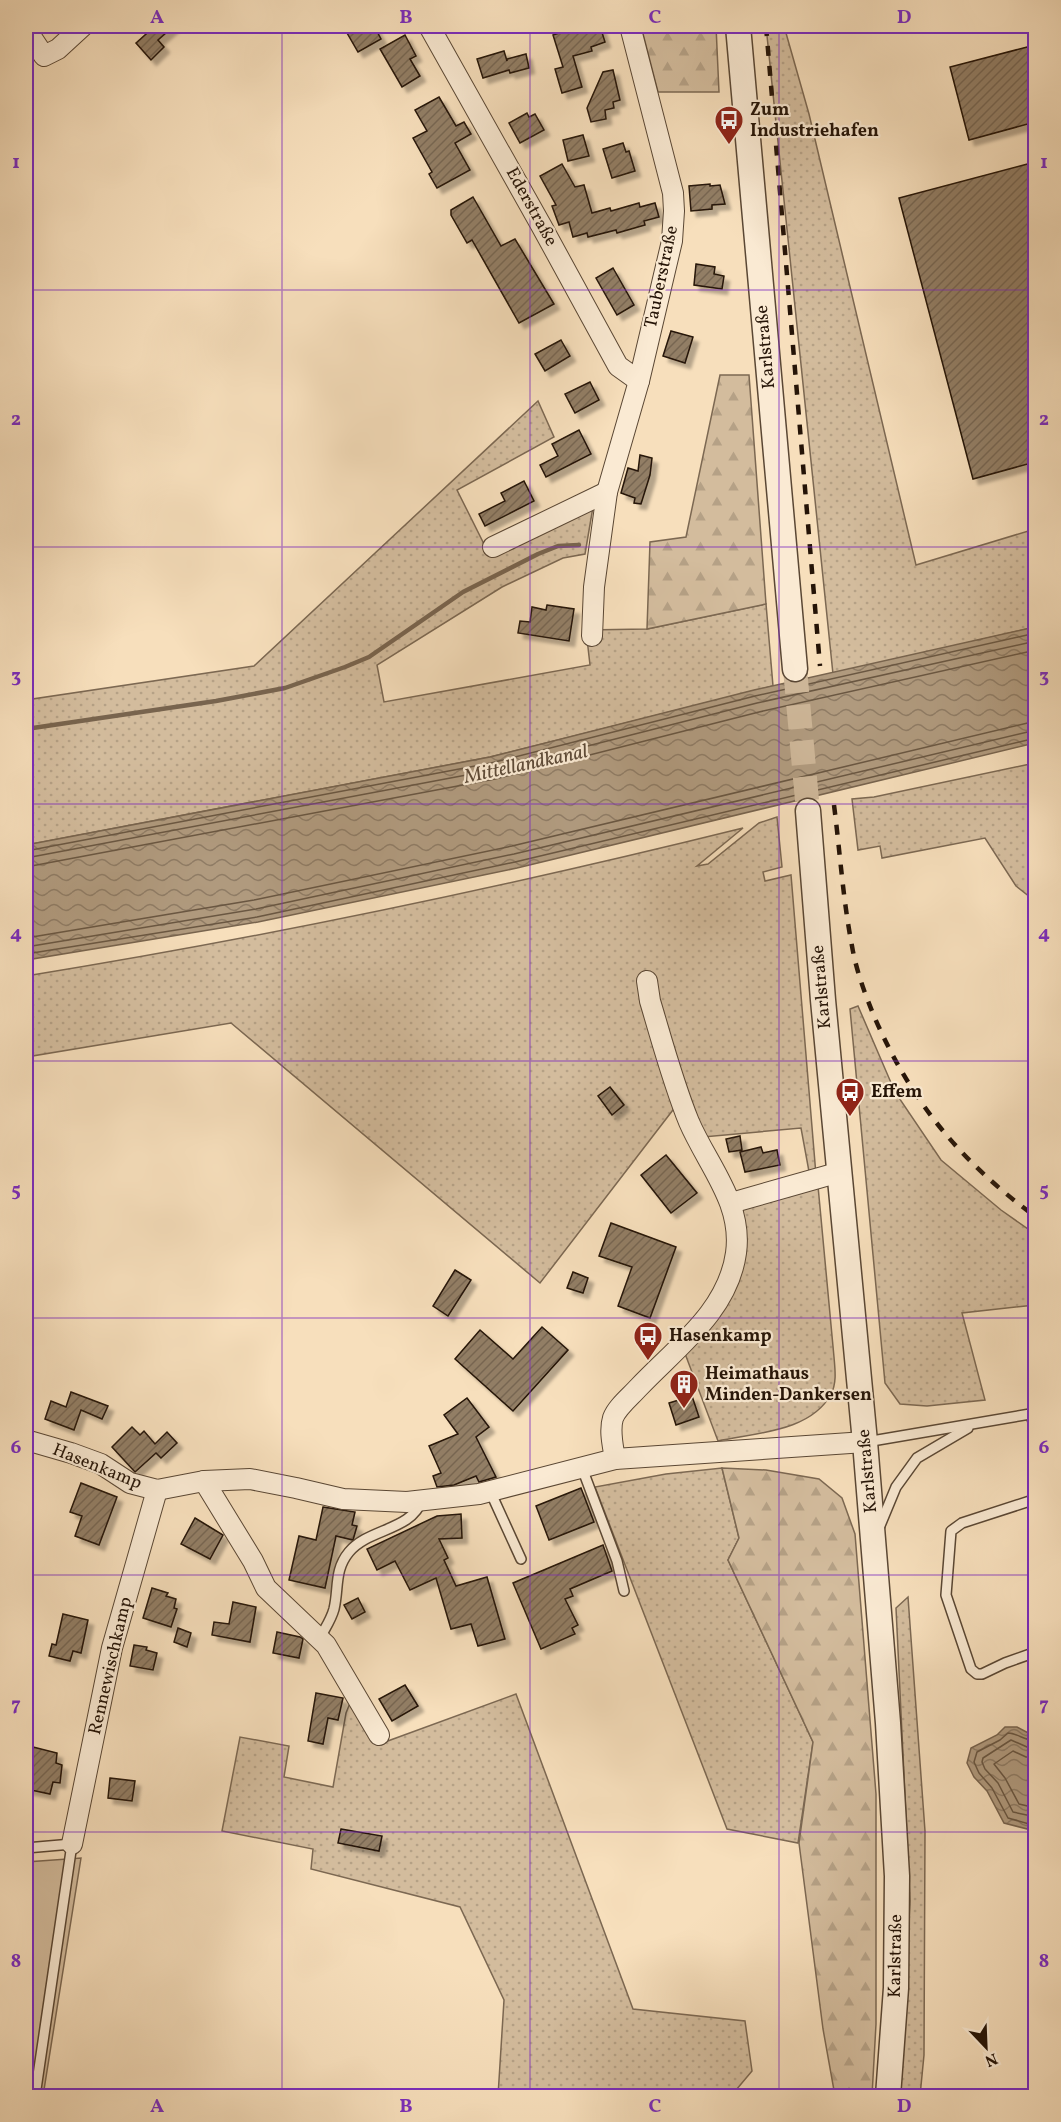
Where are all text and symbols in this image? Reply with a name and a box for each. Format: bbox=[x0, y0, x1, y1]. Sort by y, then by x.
text: A bbox=[150, 4, 164, 32]
text: B bbox=[399, 4, 413, 32]
text: C bbox=[649, 4, 662, 32]
text: D bbox=[897, 4, 911, 32]
place label: Zum Industriehafen bbox=[750, 98, 879, 144]
bus stop icon: Zum Industriehafen bbox=[713, 104, 745, 146]
text: 1 bbox=[12, 149, 20, 177]
text: 1 bbox=[1040, 149, 1048, 177]
street label: Ederstraße bbox=[499, 163, 563, 251]
street label: Tauberstraße bbox=[639, 223, 685, 331]
street label: Karlstraße bbox=[750, 304, 782, 390]
text: 2 bbox=[11, 406, 21, 434]
text: 2 bbox=[1039, 406, 1049, 434]
text: 3 bbox=[11, 663, 21, 691]
text: 3 bbox=[1039, 663, 1049, 691]
water label: Mittellandkanal bbox=[461, 738, 590, 792]
text: 4 bbox=[10, 920, 22, 948]
text: 4 bbox=[1038, 920, 1050, 948]
street label: Karlstraße bbox=[806, 944, 838, 1030]
bus stop icon: Effem bbox=[834, 1076, 866, 1118]
place label: Effem bbox=[871, 1080, 922, 1105]
text: 5 bbox=[11, 1177, 21, 1205]
text: 5 bbox=[1039, 1177, 1049, 1205]
bus stop icon: Hasenkamp bbox=[632, 1320, 664, 1362]
place label: Hasenkamp bbox=[669, 1324, 772, 1349]
place label: Heimathaus Minden-Dankersen bbox=[705, 1362, 872, 1408]
building icon: Heimathaus Minden-Dankersen bbox=[668, 1368, 700, 1410]
street label: Karlstraße bbox=[852, 1428, 884, 1514]
text: 6 bbox=[11, 1434, 22, 1462]
text: 6 bbox=[1039, 1434, 1050, 1462]
street label: Hasenkamp bbox=[48, 1438, 146, 1496]
street label: Rennewischkamp bbox=[83, 1595, 139, 1737]
text: 7 bbox=[11, 1691, 21, 1719]
text: 7 bbox=[1039, 1691, 1049, 1719]
street label: Karlstraße bbox=[883, 1914, 909, 1998]
text: 8 bbox=[11, 1948, 21, 1976]
text: 8 bbox=[1039, 1948, 1049, 1976]
north arrow bbox=[956, 2017, 1016, 2077]
text: N bbox=[981, 2047, 1001, 2072]
text: A bbox=[150, 2093, 164, 2121]
text: B bbox=[399, 2093, 413, 2121]
text: C bbox=[649, 2093, 662, 2121]
text: D bbox=[897, 2093, 911, 2121]

